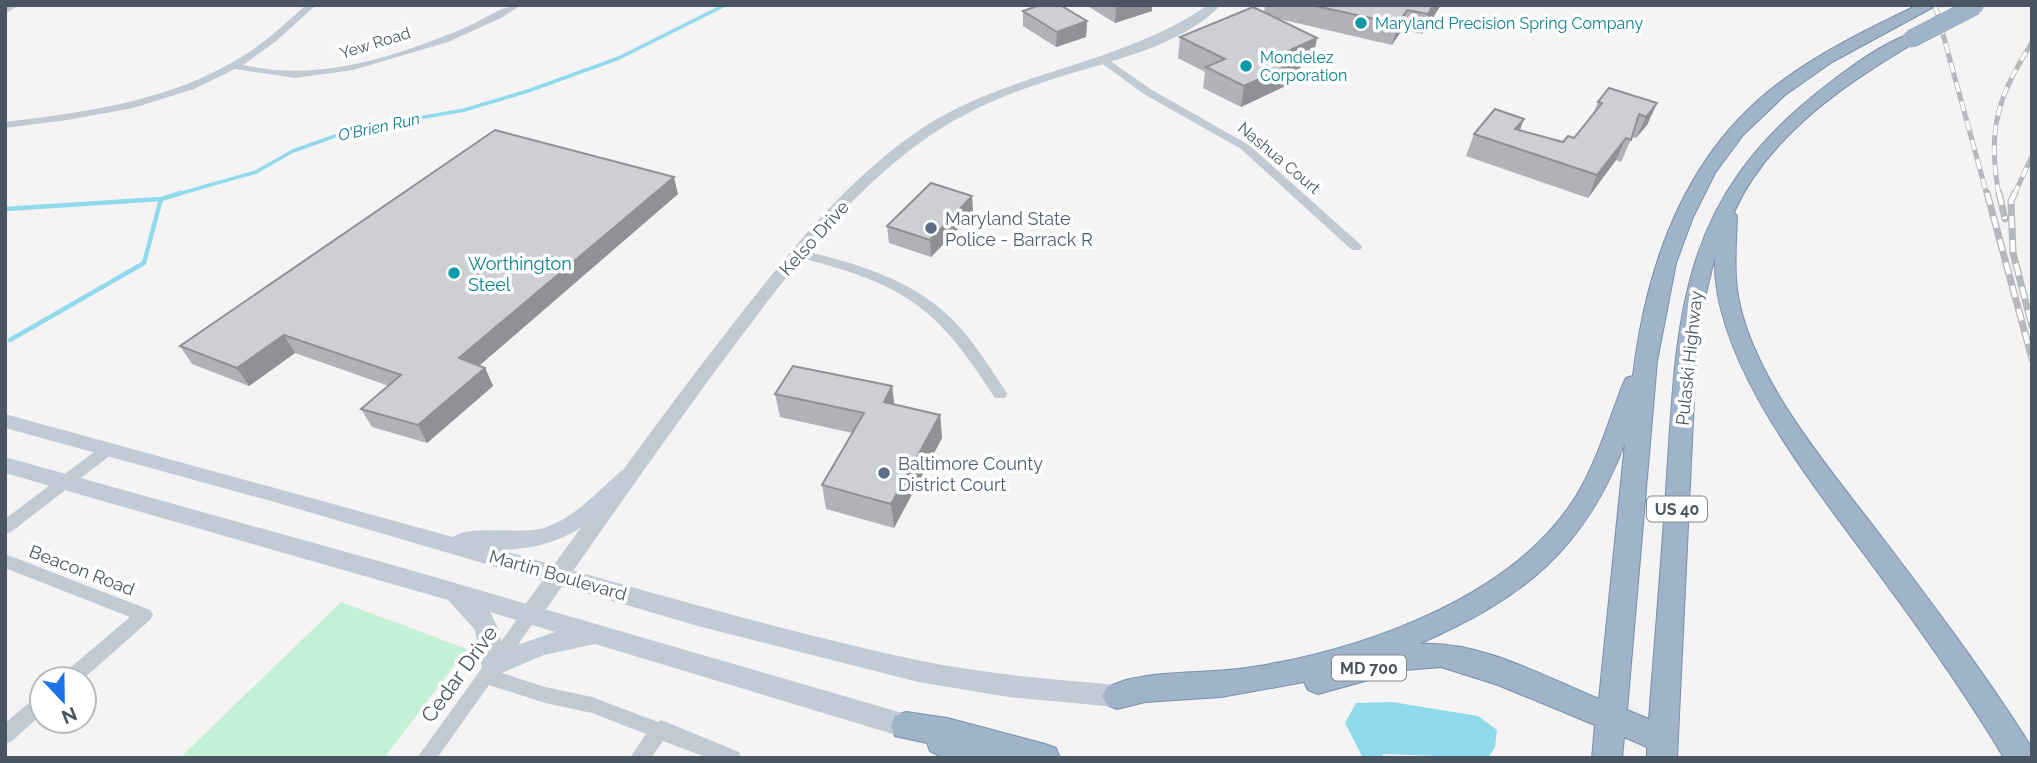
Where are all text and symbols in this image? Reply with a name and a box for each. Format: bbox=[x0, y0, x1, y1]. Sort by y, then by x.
place label: Maryland Precision Spring Company bbox=[1375, 14, 1643, 33]
marker: Maryland Precision Spring Company bbox=[1353, 15, 1369, 31]
street label: Yew Road bbox=[337, 23, 413, 63]
place label: Mondelez Corporation bbox=[1260, 48, 1347, 85]
marker: Mondelez Corporation bbox=[1238, 58, 1254, 74]
water label: O'Brien Run bbox=[336, 109, 422, 145]
street label: Nashua Court bbox=[1234, 118, 1324, 198]
street label: Kelso Drive bbox=[775, 196, 853, 280]
place label: Maryland State Police - Barrack R bbox=[945, 208, 1093, 250]
marker: Maryland State Police - Barrack R bbox=[923, 220, 939, 236]
place label: Worthington Steel bbox=[468, 253, 572, 295]
marker: Worthington Steel bbox=[446, 265, 462, 281]
street label: Pulaski Highway bbox=[1671, 289, 1707, 427]
place label: Baltimore County District Court bbox=[898, 453, 1043, 495]
marker: Baltimore County District Court bbox=[876, 465, 892, 481]
road number: US 40 bbox=[1647, 496, 1707, 522]
street label: Beacon Road bbox=[26, 540, 138, 600]
street label: Martin Boulevard bbox=[487, 545, 629, 605]
street label: Cedar Drive bbox=[416, 621, 502, 727]
road number: MD 700 bbox=[1332, 656, 1406, 680]
north arrow bbox=[28, 665, 98, 735]
text: N bbox=[59, 703, 80, 729]

